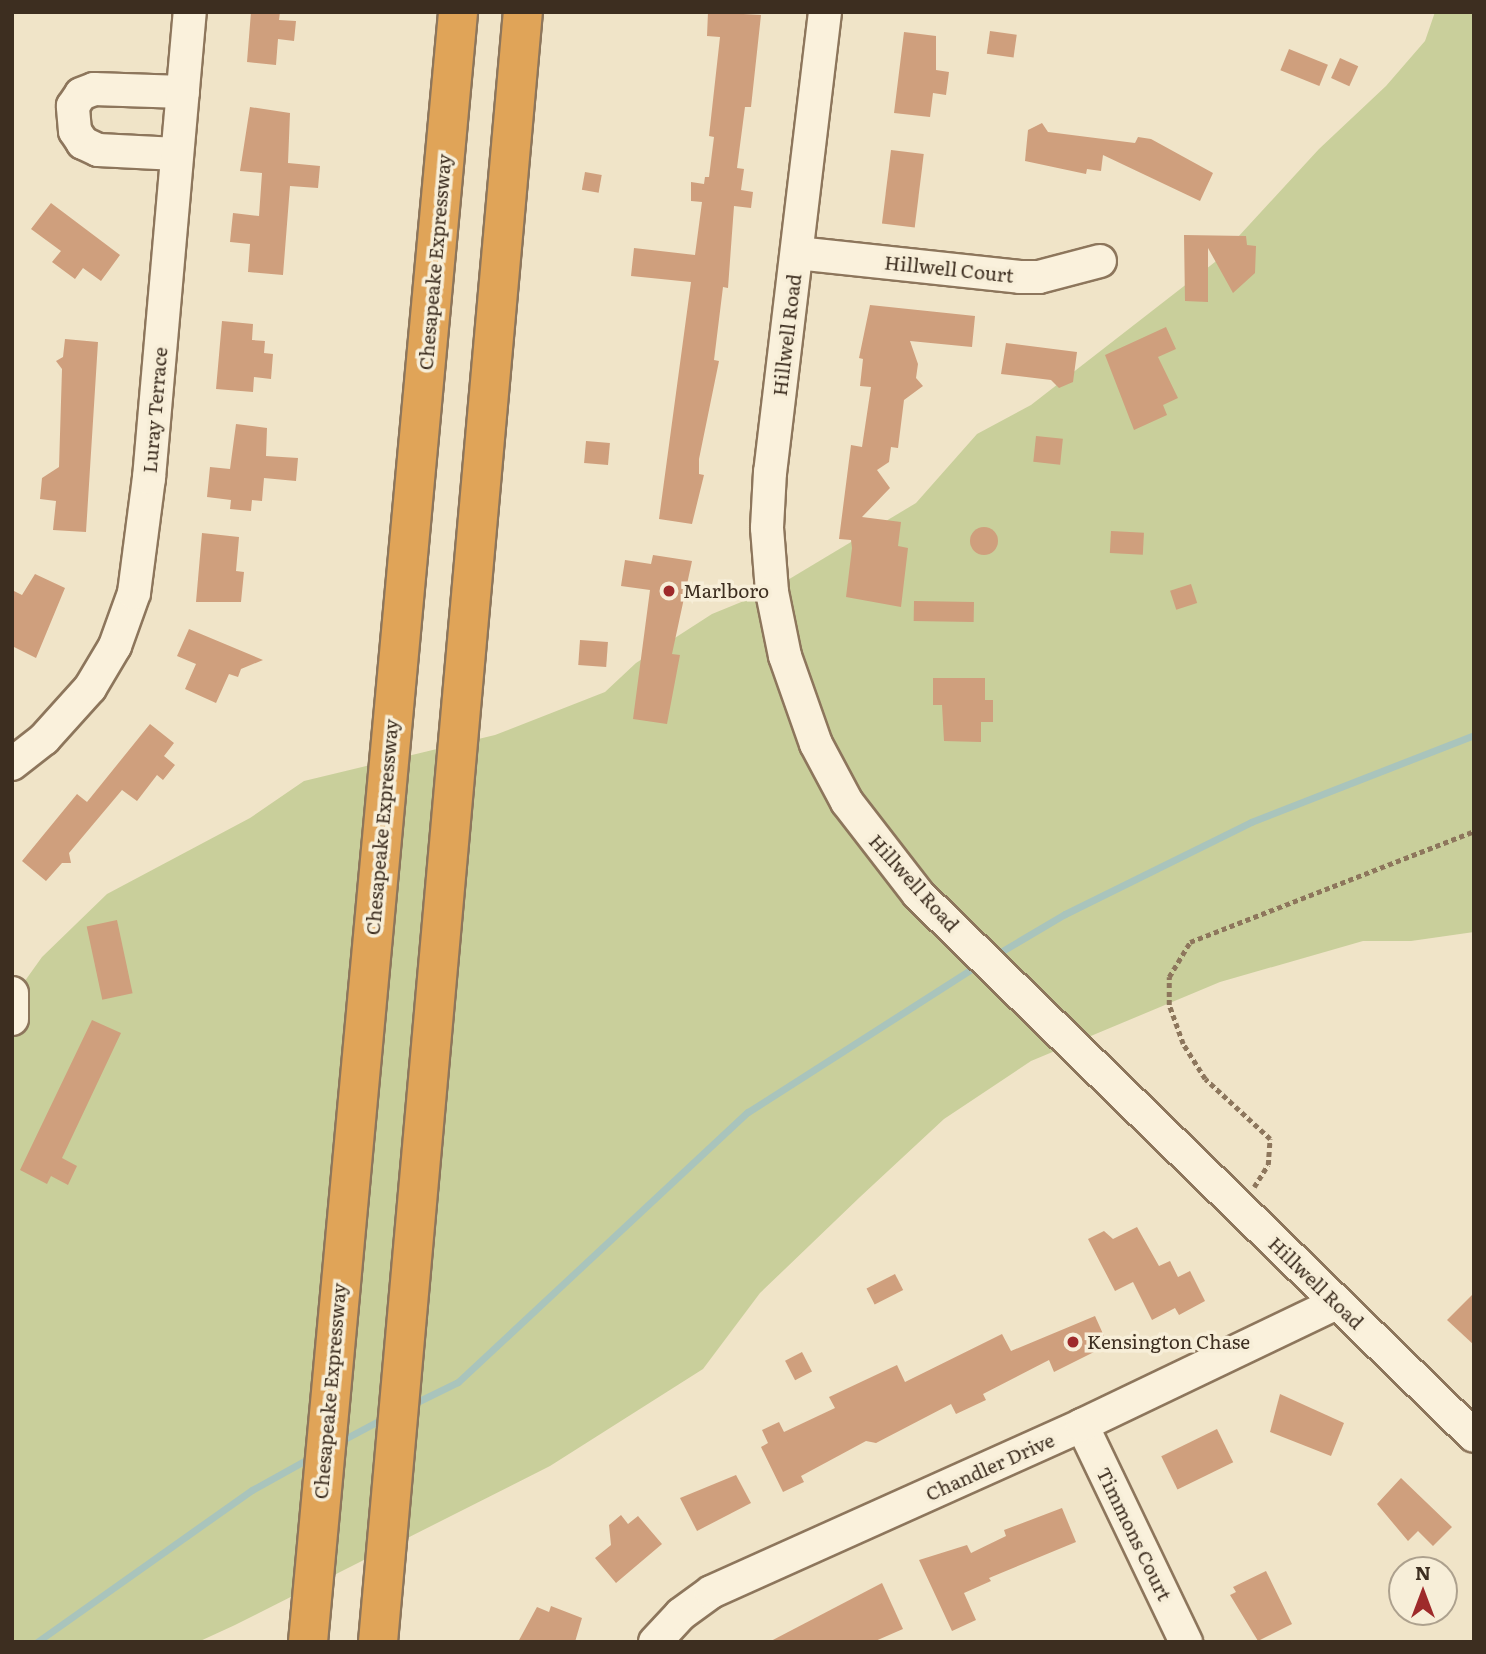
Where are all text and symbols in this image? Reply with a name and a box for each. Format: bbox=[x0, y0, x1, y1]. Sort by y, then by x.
street label: Chesapeake Expressway bbox=[414, 153, 456, 371]
street label: Hillwell Court bbox=[883, 251, 1015, 287]
street label: Hillwell Road bbox=[768, 273, 806, 397]
street label: Luray Terrace bbox=[138, 346, 172, 474]
place label: Marlboro bbox=[683, 580, 769, 602]
marker: Marlboro bbox=[661, 583, 677, 599]
street label: Chesapeake Expressway bbox=[361, 718, 403, 936]
street label: Hillwell Road bbox=[864, 830, 964, 936]
street label: Hillwell Road bbox=[1264, 1232, 1368, 1334]
street label: Chesapeake Expressway bbox=[309, 1282, 351, 1500]
place label: Kensington Chase bbox=[1087, 1331, 1250, 1353]
marker: Kensington Chase bbox=[1065, 1334, 1081, 1350]
street label: Chandler Drive bbox=[922, 1428, 1058, 1506]
street label: Timmons Court bbox=[1092, 1464, 1176, 1604]
north arrow bbox=[1388, 1556, 1458, 1626]
text: N bbox=[1415, 1558, 1431, 1586]

